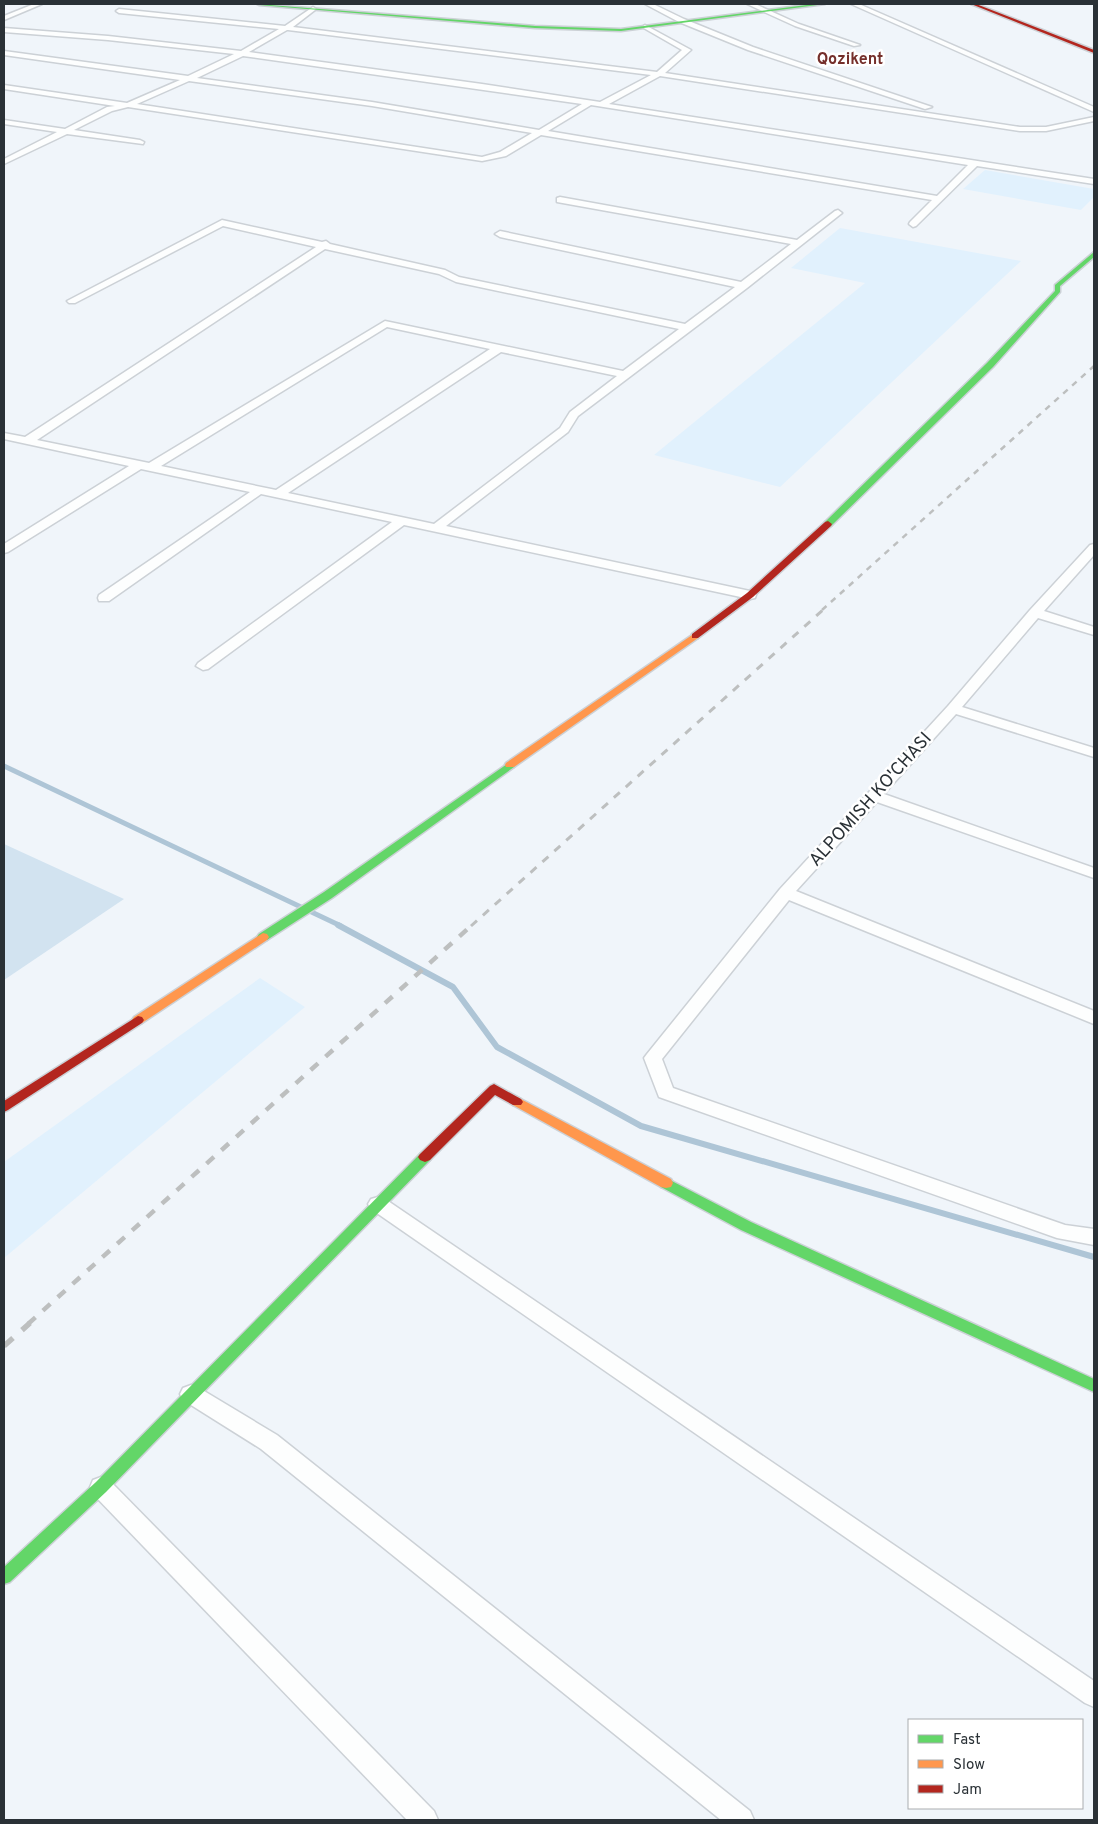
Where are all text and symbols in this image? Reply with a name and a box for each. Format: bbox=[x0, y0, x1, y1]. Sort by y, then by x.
district label: Qozikent bbox=[817, 50, 883, 70]
street label: ALPOMISH KO'CHASI bbox=[805, 728, 937, 872]
legend bbox=[908, 1719, 1083, 1809]
text: Fast bbox=[953, 1731, 981, 1750]
text: Slow bbox=[953, 1756, 985, 1775]
text: Jam bbox=[953, 1781, 982, 1800]

